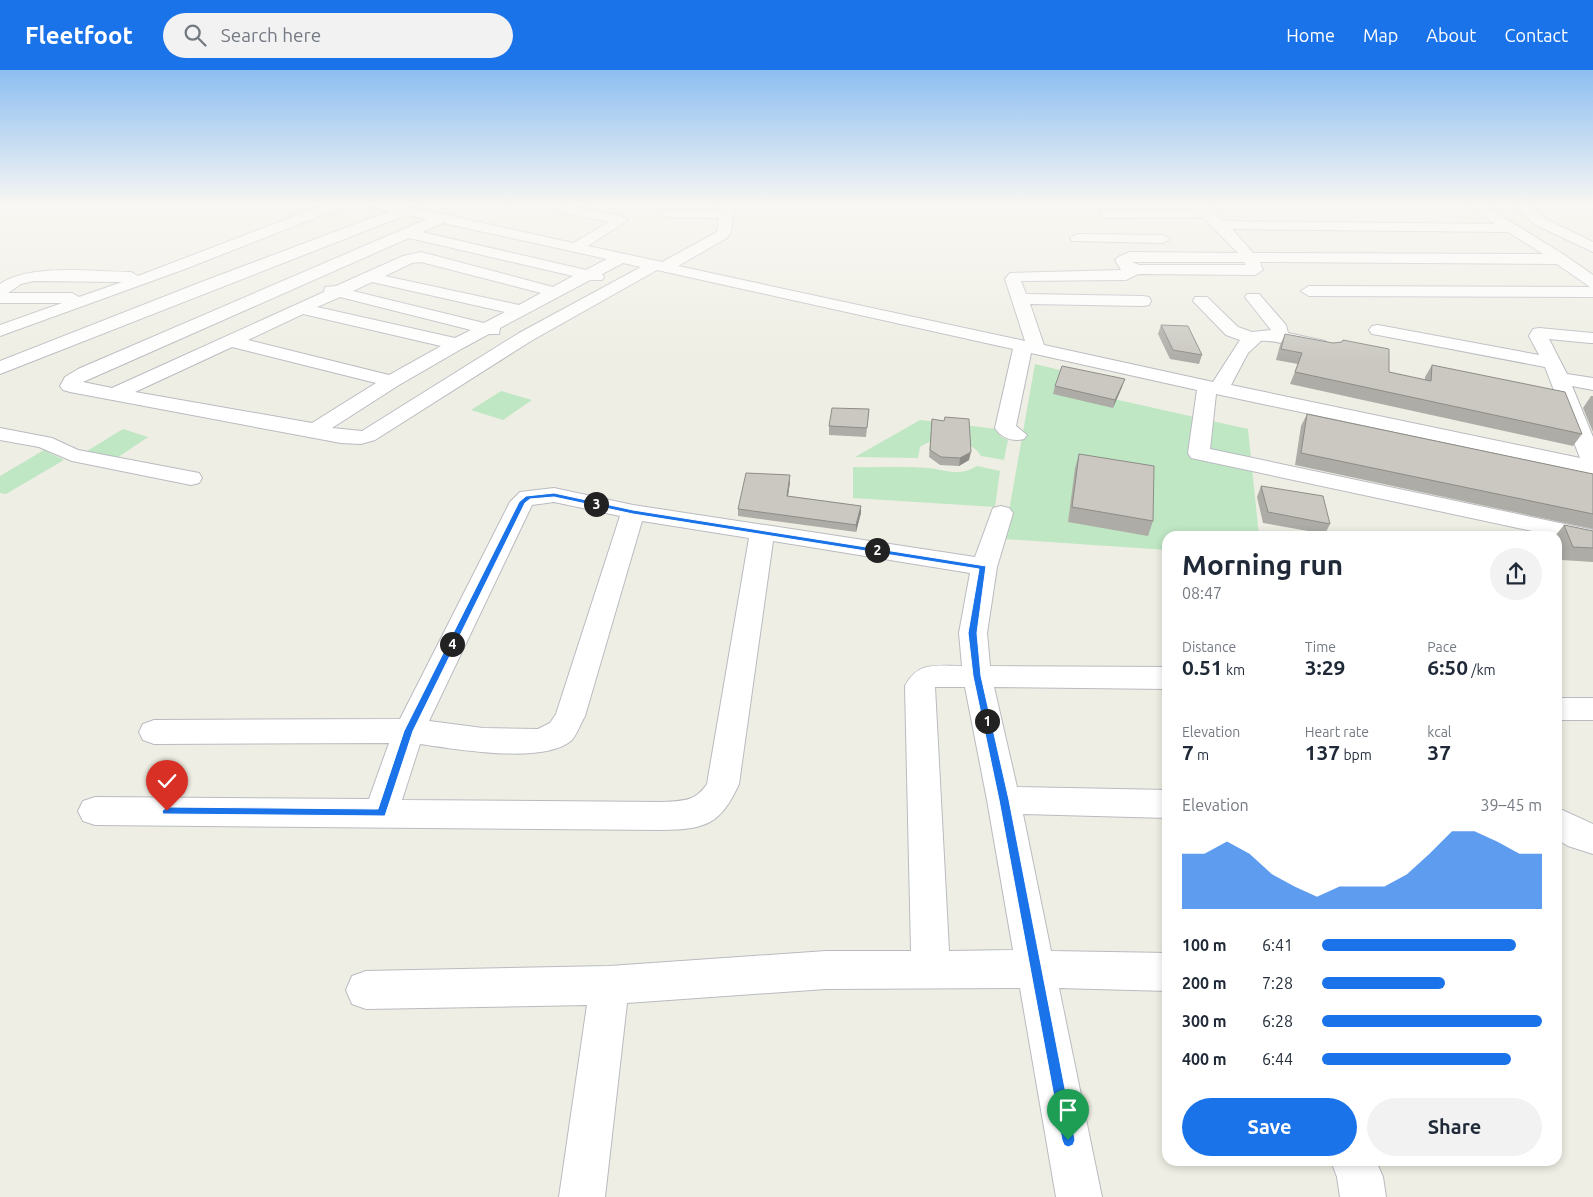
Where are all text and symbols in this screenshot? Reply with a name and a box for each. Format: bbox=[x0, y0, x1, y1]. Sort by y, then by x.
search box bbox=[163, 13, 513, 58]
icon: search bbox=[181, 21, 209, 49]
text: Fleetfoot bbox=[25, 22, 133, 49]
text: Search here bbox=[221, 24, 321, 46]
text: Home bbox=[1286, 25, 1335, 45]
text: Map bbox=[1363, 25, 1398, 45]
text: About bbox=[1426, 25, 1476, 45]
text: Contact bbox=[1504, 25, 1568, 45]
pin: 3 bbox=[584, 492, 608, 516]
text: 3 bbox=[593, 496, 600, 512]
pin: 2 bbox=[864, 538, 890, 562]
text: 2 bbox=[874, 542, 881, 558]
button: share bbox=[1490, 548, 1542, 600]
text: Morning run bbox=[1182, 549, 1343, 580]
text: 08:47 bbox=[1182, 584, 1222, 602]
pin: 4 bbox=[440, 632, 464, 656]
text: 4 bbox=[449, 636, 456, 652]
text: Distance bbox=[1182, 639, 1236, 655]
text: Time bbox=[1305, 639, 1336, 655]
text: Pace bbox=[1427, 639, 1457, 655]
text: 0.51 bbox=[1182, 655, 1223, 679]
text: 3:29 bbox=[1305, 655, 1345, 679]
text: 6:50 bbox=[1427, 655, 1468, 679]
text: km bbox=[1223, 662, 1245, 678]
text: /km bbox=[1468, 662, 1496, 678]
pin: 1 bbox=[974, 708, 1000, 734]
text: 1 bbox=[984, 713, 991, 729]
text: Elevation bbox=[1182, 724, 1240, 740]
text: Heart rate bbox=[1305, 724, 1369, 740]
text: kcal bbox=[1427, 724, 1452, 740]
text: 7 bbox=[1182, 740, 1194, 764]
text: 137 bbox=[1305, 740, 1340, 764]
text: 37 bbox=[1427, 740, 1451, 764]
text: m bbox=[1194, 747, 1209, 763]
text: bpm bbox=[1340, 747, 1372, 763]
pin bbox=[146, 760, 188, 811]
icon: check bbox=[153, 767, 181, 795]
text: Elevation bbox=[1182, 796, 1249, 814]
text: 39–45 m bbox=[1480, 796, 1542, 814]
text: 100 m bbox=[1182, 936, 1227, 954]
text: 6:41 bbox=[1262, 936, 1293, 954]
text: 200 m bbox=[1182, 974, 1227, 992]
text: 7:28 bbox=[1262, 974, 1293, 992]
text: 300 m bbox=[1182, 1012, 1227, 1030]
text: 6:28 bbox=[1262, 1012, 1293, 1030]
text: 400 m bbox=[1182, 1050, 1227, 1068]
text: 6:44 bbox=[1262, 1050, 1293, 1068]
pin bbox=[1047, 1089, 1089, 1140]
icon: arrive bbox=[1054, 1096, 1082, 1124]
button: Save bbox=[1182, 1098, 1357, 1156]
button: Share bbox=[1367, 1098, 1542, 1156]

